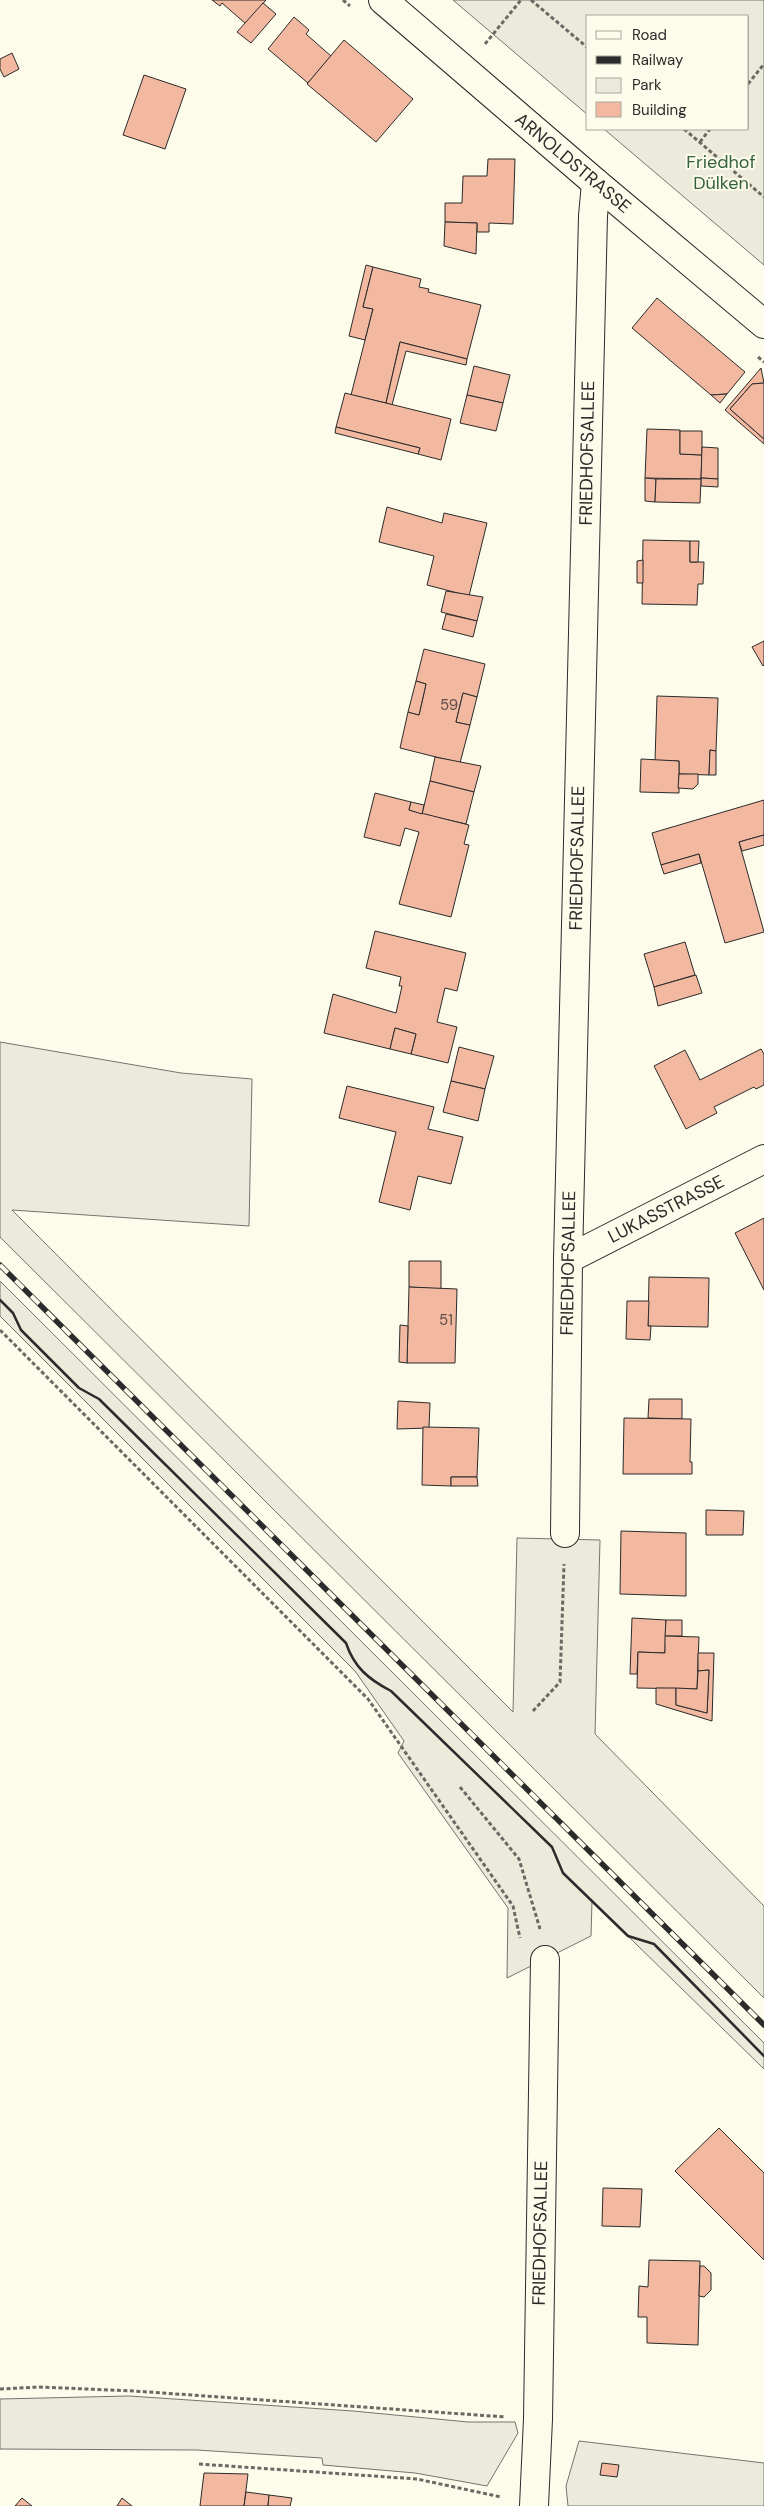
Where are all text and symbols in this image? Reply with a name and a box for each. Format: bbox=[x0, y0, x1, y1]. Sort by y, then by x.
legend bbox=[586, 15, 749, 130]
text: Road bbox=[632, 25, 667, 45]
text: Railway bbox=[632, 50, 684, 70]
text: Park bbox=[632, 75, 662, 95]
text: Building bbox=[632, 100, 687, 120]
street label: ARNOLDSTRASSE bbox=[510, 107, 636, 219]
park label: Friedhof Dülken bbox=[686, 150, 756, 195]
street label: FRIEDHOFSALLEE bbox=[574, 380, 600, 526]
house number: 59 bbox=[440, 695, 458, 715]
street label: FRIEDHOFSALLEE bbox=[564, 785, 590, 931]
street label: LUKASSTRASSE bbox=[604, 1169, 728, 1249]
street label: FRIEDHOFSALLEE bbox=[555, 1190, 581, 1336]
house number: 51 bbox=[439, 1310, 453, 1330]
street label: FRIEDHOFSALLEE bbox=[527, 2160, 553, 2306]

